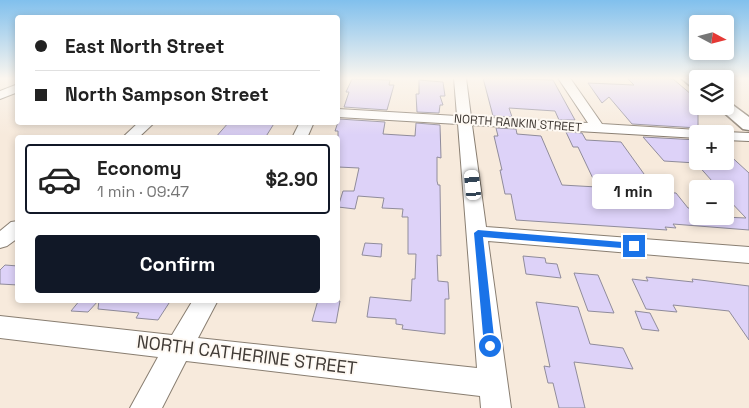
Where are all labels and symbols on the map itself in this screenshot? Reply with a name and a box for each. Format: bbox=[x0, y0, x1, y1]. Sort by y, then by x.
north arrow bbox=[689, 15, 734, 60]
street label: NORTH RANKIN STREET bbox=[454, 111, 582, 135]
car bbox=[463, 169, 482, 201]
callout: 1 min bbox=[593, 174, 675, 208]
route end bbox=[623, 235, 645, 257]
street label: NORTH CATHERINE STREET bbox=[136, 330, 359, 379]
route start bbox=[479, 335, 501, 357]

